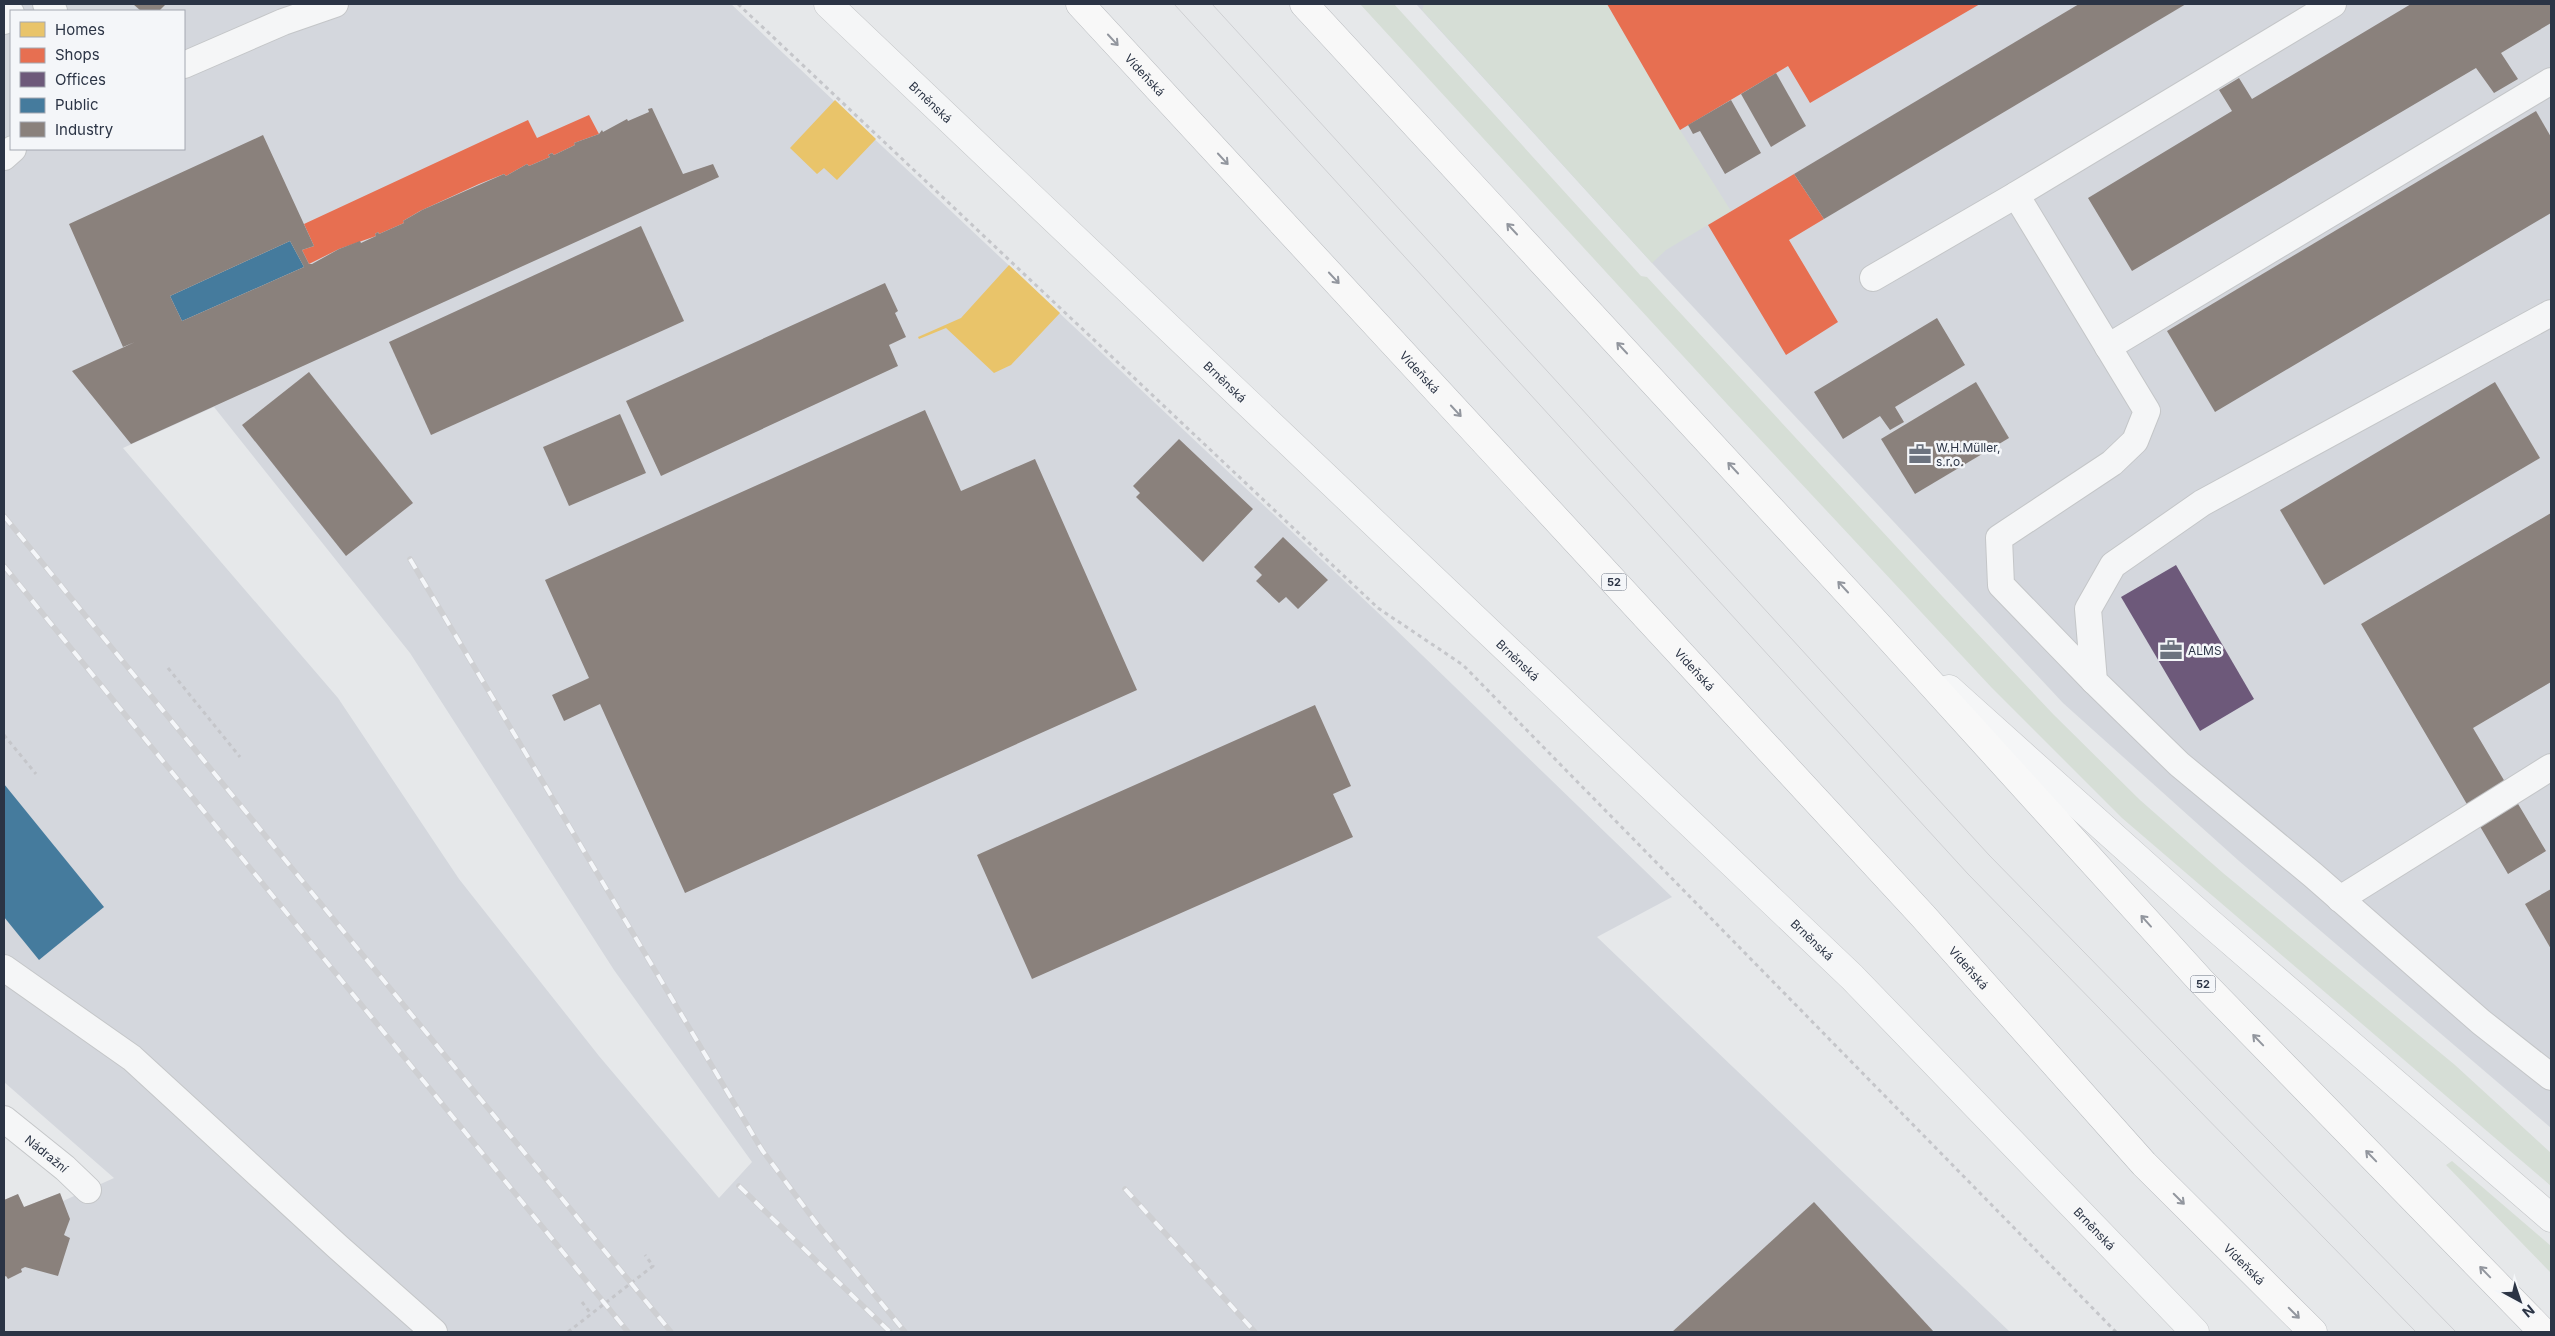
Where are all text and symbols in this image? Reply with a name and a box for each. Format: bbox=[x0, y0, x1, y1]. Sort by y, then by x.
legend bbox=[10, 10, 185, 150]
text: Homes bbox=[55, 20, 105, 39]
one-way arrow bbox=[1107, 33, 1119, 46]
text: Shops bbox=[55, 45, 100, 64]
street label: Vídeňská bbox=[1122, 50, 1168, 99]
text: Offices bbox=[55, 70, 106, 89]
street label: Brněnská bbox=[906, 78, 955, 126]
text: Public bbox=[55, 95, 98, 114]
text: Industry bbox=[55, 120, 114, 139]
one-way arrow bbox=[1217, 153, 1229, 165]
one-way arrow bbox=[1506, 223, 1518, 235]
one-way arrow bbox=[1328, 272, 1340, 285]
one-way arrow bbox=[1616, 342, 1628, 355]
street label: Vídeňská bbox=[1397, 348, 1443, 396]
street label: Brněnská bbox=[1201, 358, 1250, 405]
one-way arrow bbox=[1450, 404, 1462, 417]
place label: W.H.Müller, s.r.o. bbox=[1936, 440, 2000, 469]
office icon: W.H.Müller, s.r.o. bbox=[1907, 441, 1933, 467]
one-way arrow bbox=[1727, 461, 1739, 474]
road number: 52 bbox=[1602, 574, 1626, 590]
one-way arrow bbox=[1837, 581, 1849, 594]
street label: Brněnská bbox=[1494, 636, 1543, 684]
office icon: ALMS bbox=[2158, 637, 2184, 663]
place label: ALMS bbox=[2188, 643, 2222, 658]
street label: Vídeňská bbox=[1672, 645, 1718, 694]
one-way arrow bbox=[2140, 915, 2152, 928]
street label: Brněnská bbox=[1788, 916, 1837, 963]
street label: Vídeňská bbox=[1946, 943, 1992, 992]
road number: 52 bbox=[2190, 976, 2216, 992]
one-way arrow bbox=[2252, 1033, 2264, 1046]
street label: Nádražní bbox=[22, 1132, 72, 1175]
one-way arrow bbox=[2365, 1150, 2377, 1162]
one-way arrow bbox=[2173, 1192, 2185, 1205]
street label: Brněnská bbox=[2071, 1204, 2119, 1253]
street label: Vídeňská bbox=[2221, 1240, 2268, 1288]
one-way arrow bbox=[2479, 1267, 2491, 1279]
north arrow bbox=[2495, 1276, 2545, 1326]
text: N bbox=[2519, 1301, 2538, 1321]
one-way arrow bbox=[2288, 1307, 2300, 1320]

